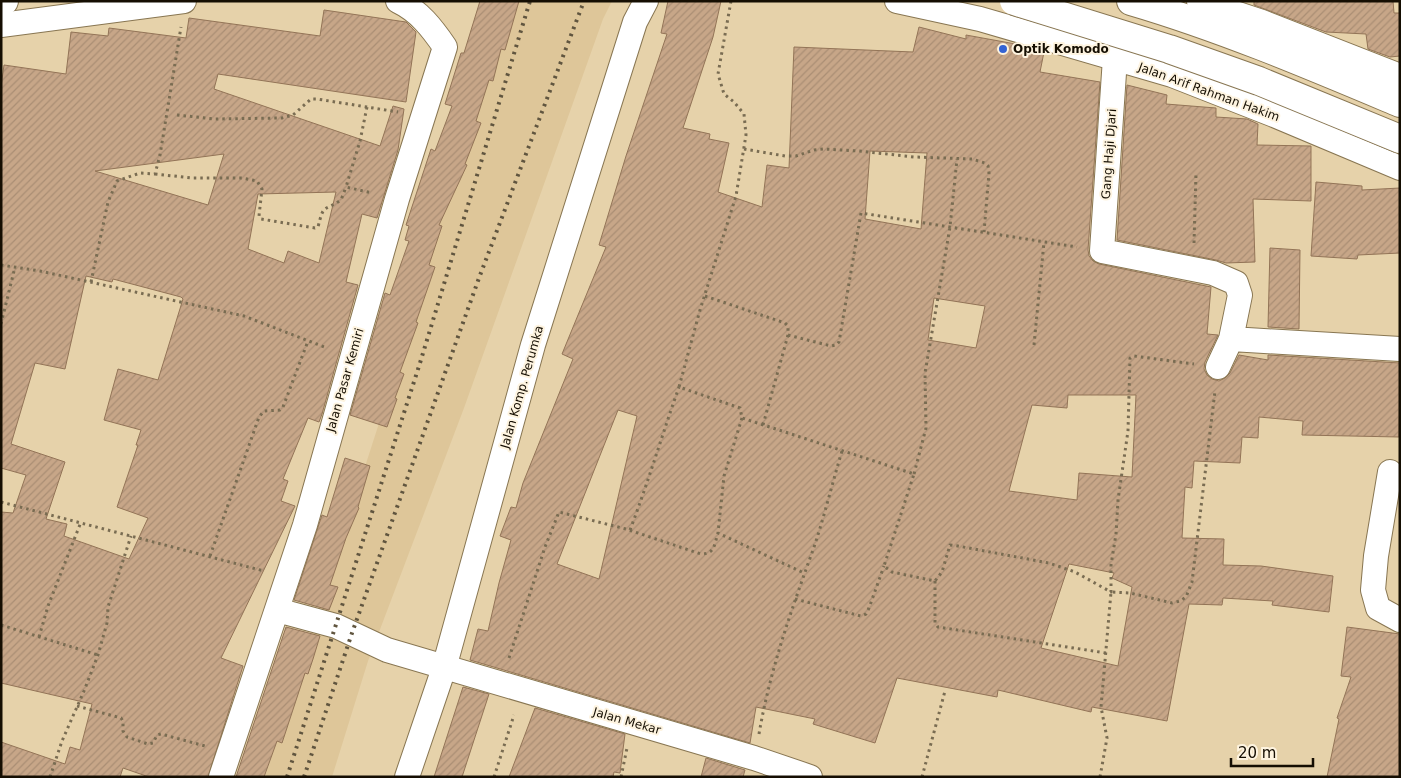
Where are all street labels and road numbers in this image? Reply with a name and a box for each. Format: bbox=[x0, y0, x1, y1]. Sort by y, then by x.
street label: Jalan Arif Rahman Hakim bbox=[1135, 60, 1282, 124]
street label: Gang Haji Djari bbox=[1099, 108, 1119, 200]
street label: Jalan Komp. Perumka bbox=[497, 324, 546, 451]
street label: Jalan Pasar Kemiri bbox=[323, 326, 367, 434]
street label: Jalan Mekar bbox=[591, 704, 663, 737]

